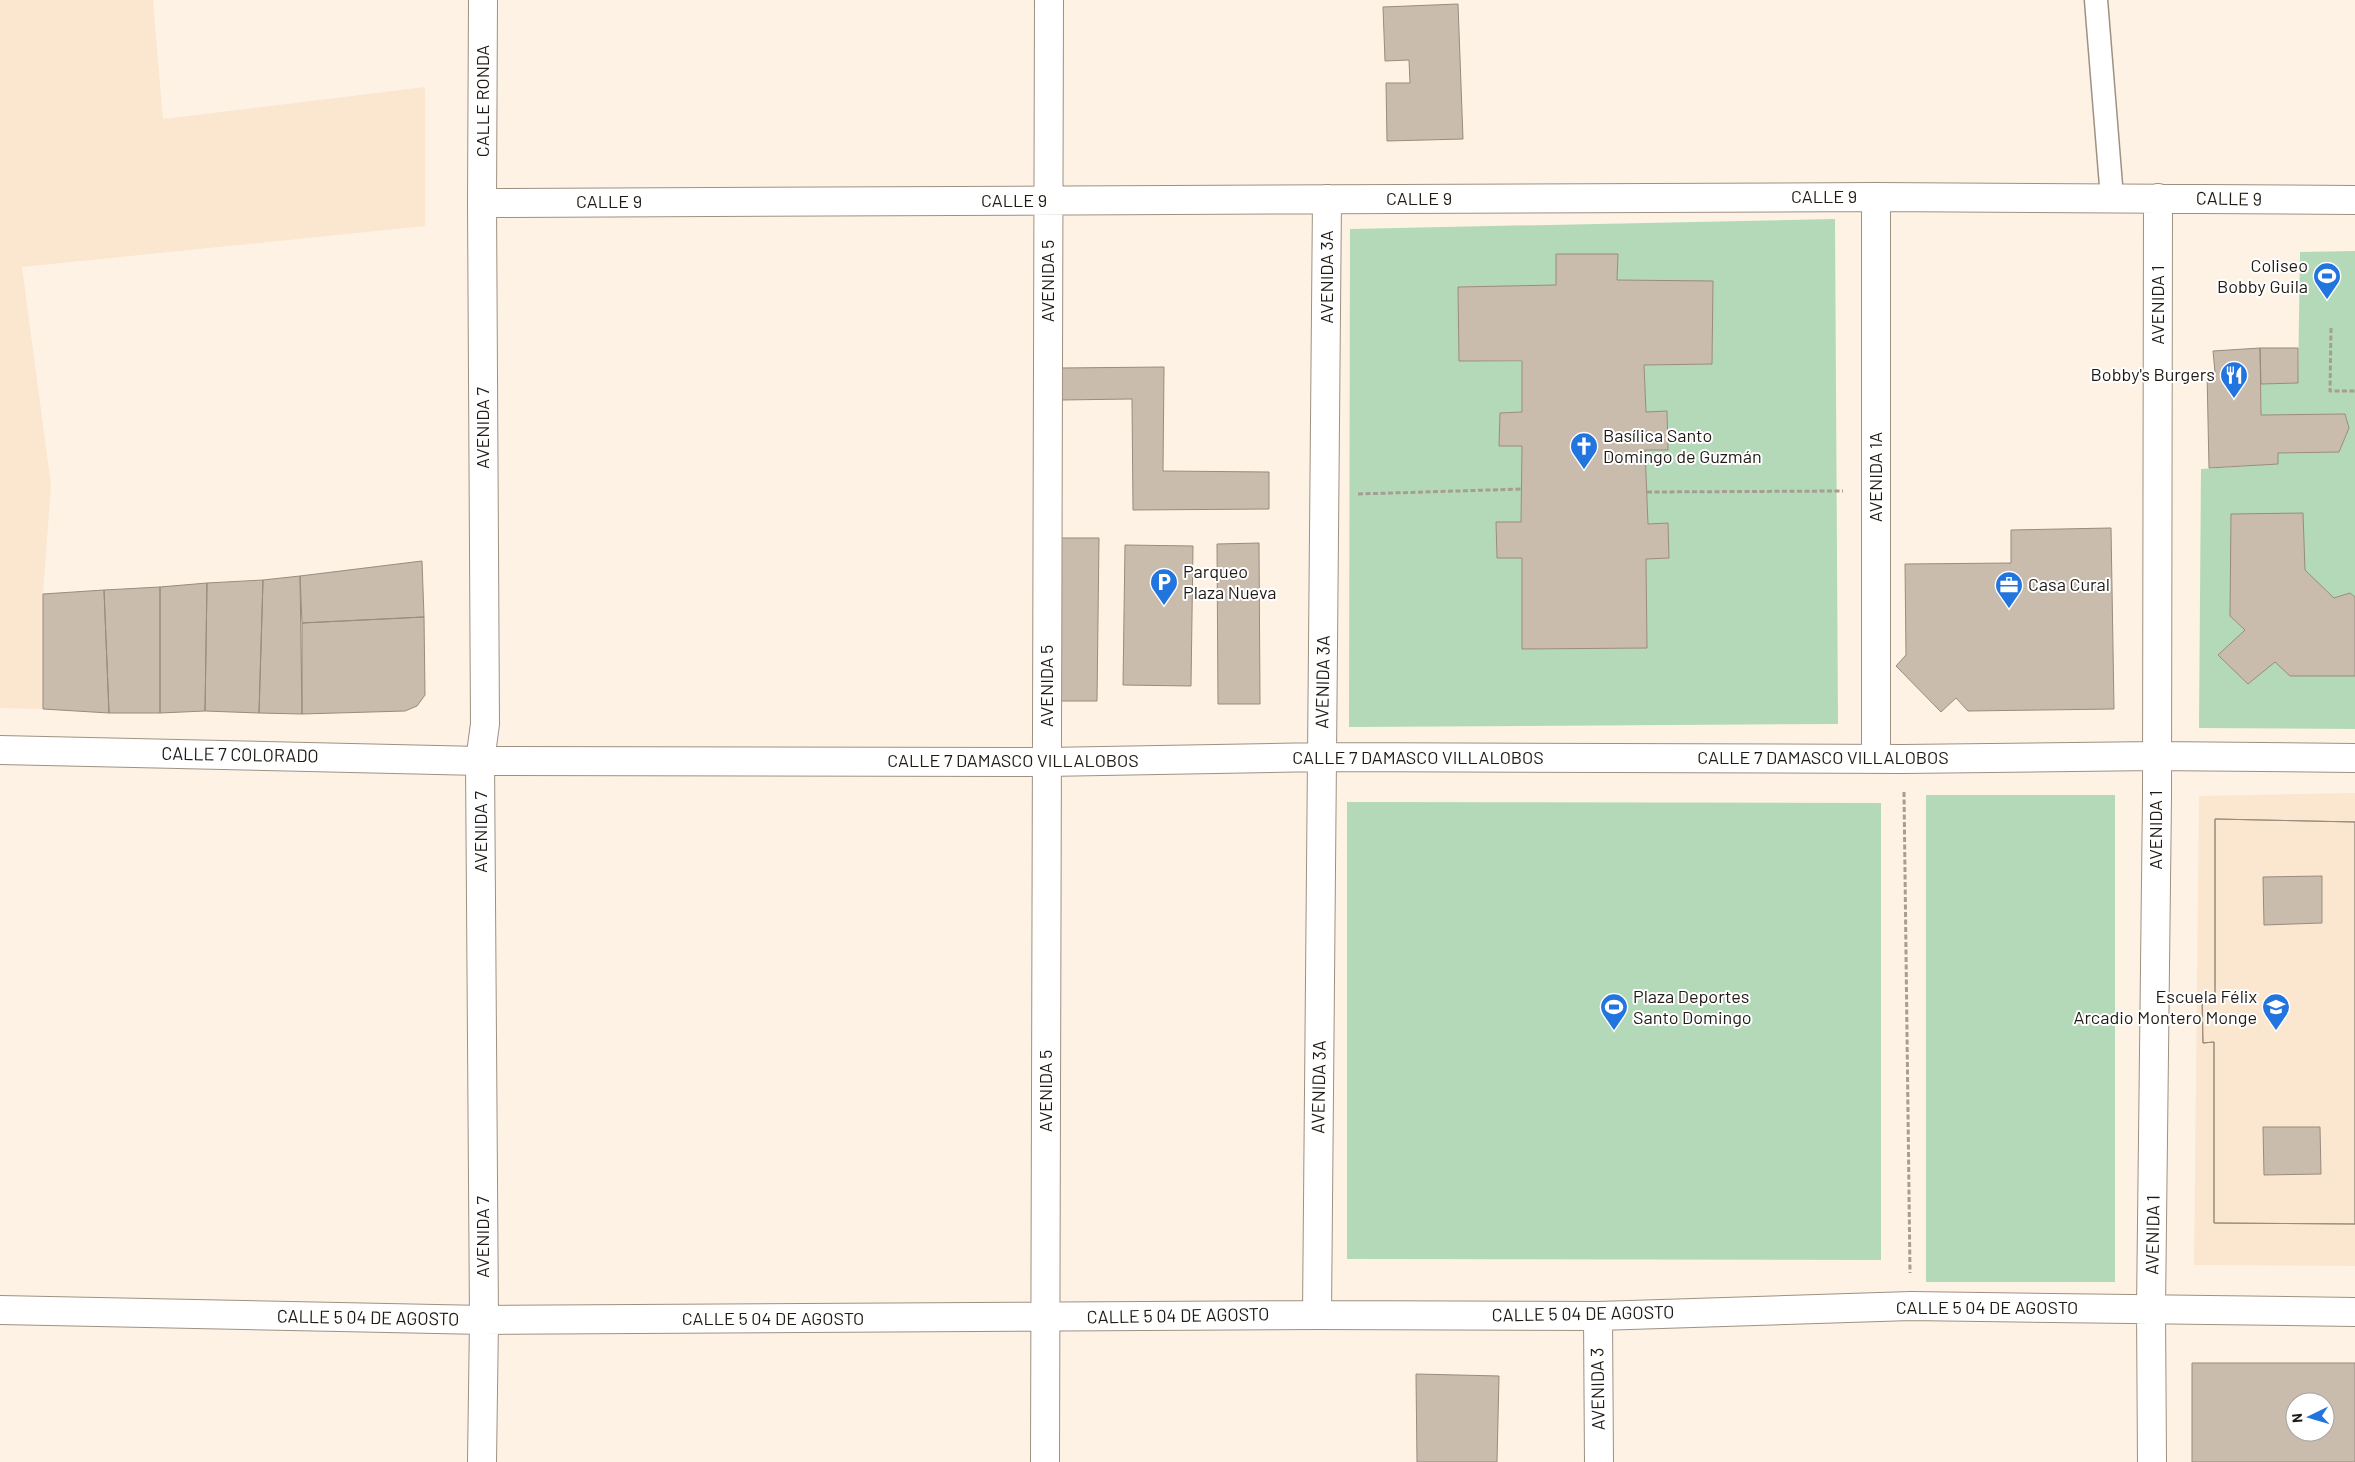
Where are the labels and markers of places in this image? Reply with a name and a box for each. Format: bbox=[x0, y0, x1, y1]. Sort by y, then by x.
place label: Coliseo Bobby Guila bbox=[2217, 254, 2308, 297]
sports icon: Coliseo Bobby Guila bbox=[2312, 261, 2342, 300]
restaurant icon: Bobby's Burgers bbox=[2219, 360, 2249, 399]
place label: Bobby's Burgers bbox=[2091, 363, 2215, 385]
place label: Basílica Santo Domingo de Guzmán bbox=[1603, 424, 1762, 467]
church icon: Basílica Santo Domingo de Guzmán bbox=[1569, 431, 1599, 470]
place label: Parqueo Plaza Nueva bbox=[1183, 560, 1277, 603]
parking icon: Parqueo Plaza Nueva bbox=[1149, 567, 1179, 606]
office icon: Casa Cural bbox=[1994, 570, 2024, 609]
place label: Casa Cural bbox=[2028, 573, 2110, 595]
place label: Plaza Deportes Santo Domingo bbox=[1633, 985, 1752, 1028]
place label: Escuela Félix Arcadio Montero Monge bbox=[2073, 985, 2257, 1028]
sports icon: Plaza Deportes Santo Domingo bbox=[1599, 992, 1629, 1031]
school or university icon: Escuela Félix Arcadio Montero Monge bbox=[2261, 992, 2291, 1031]

